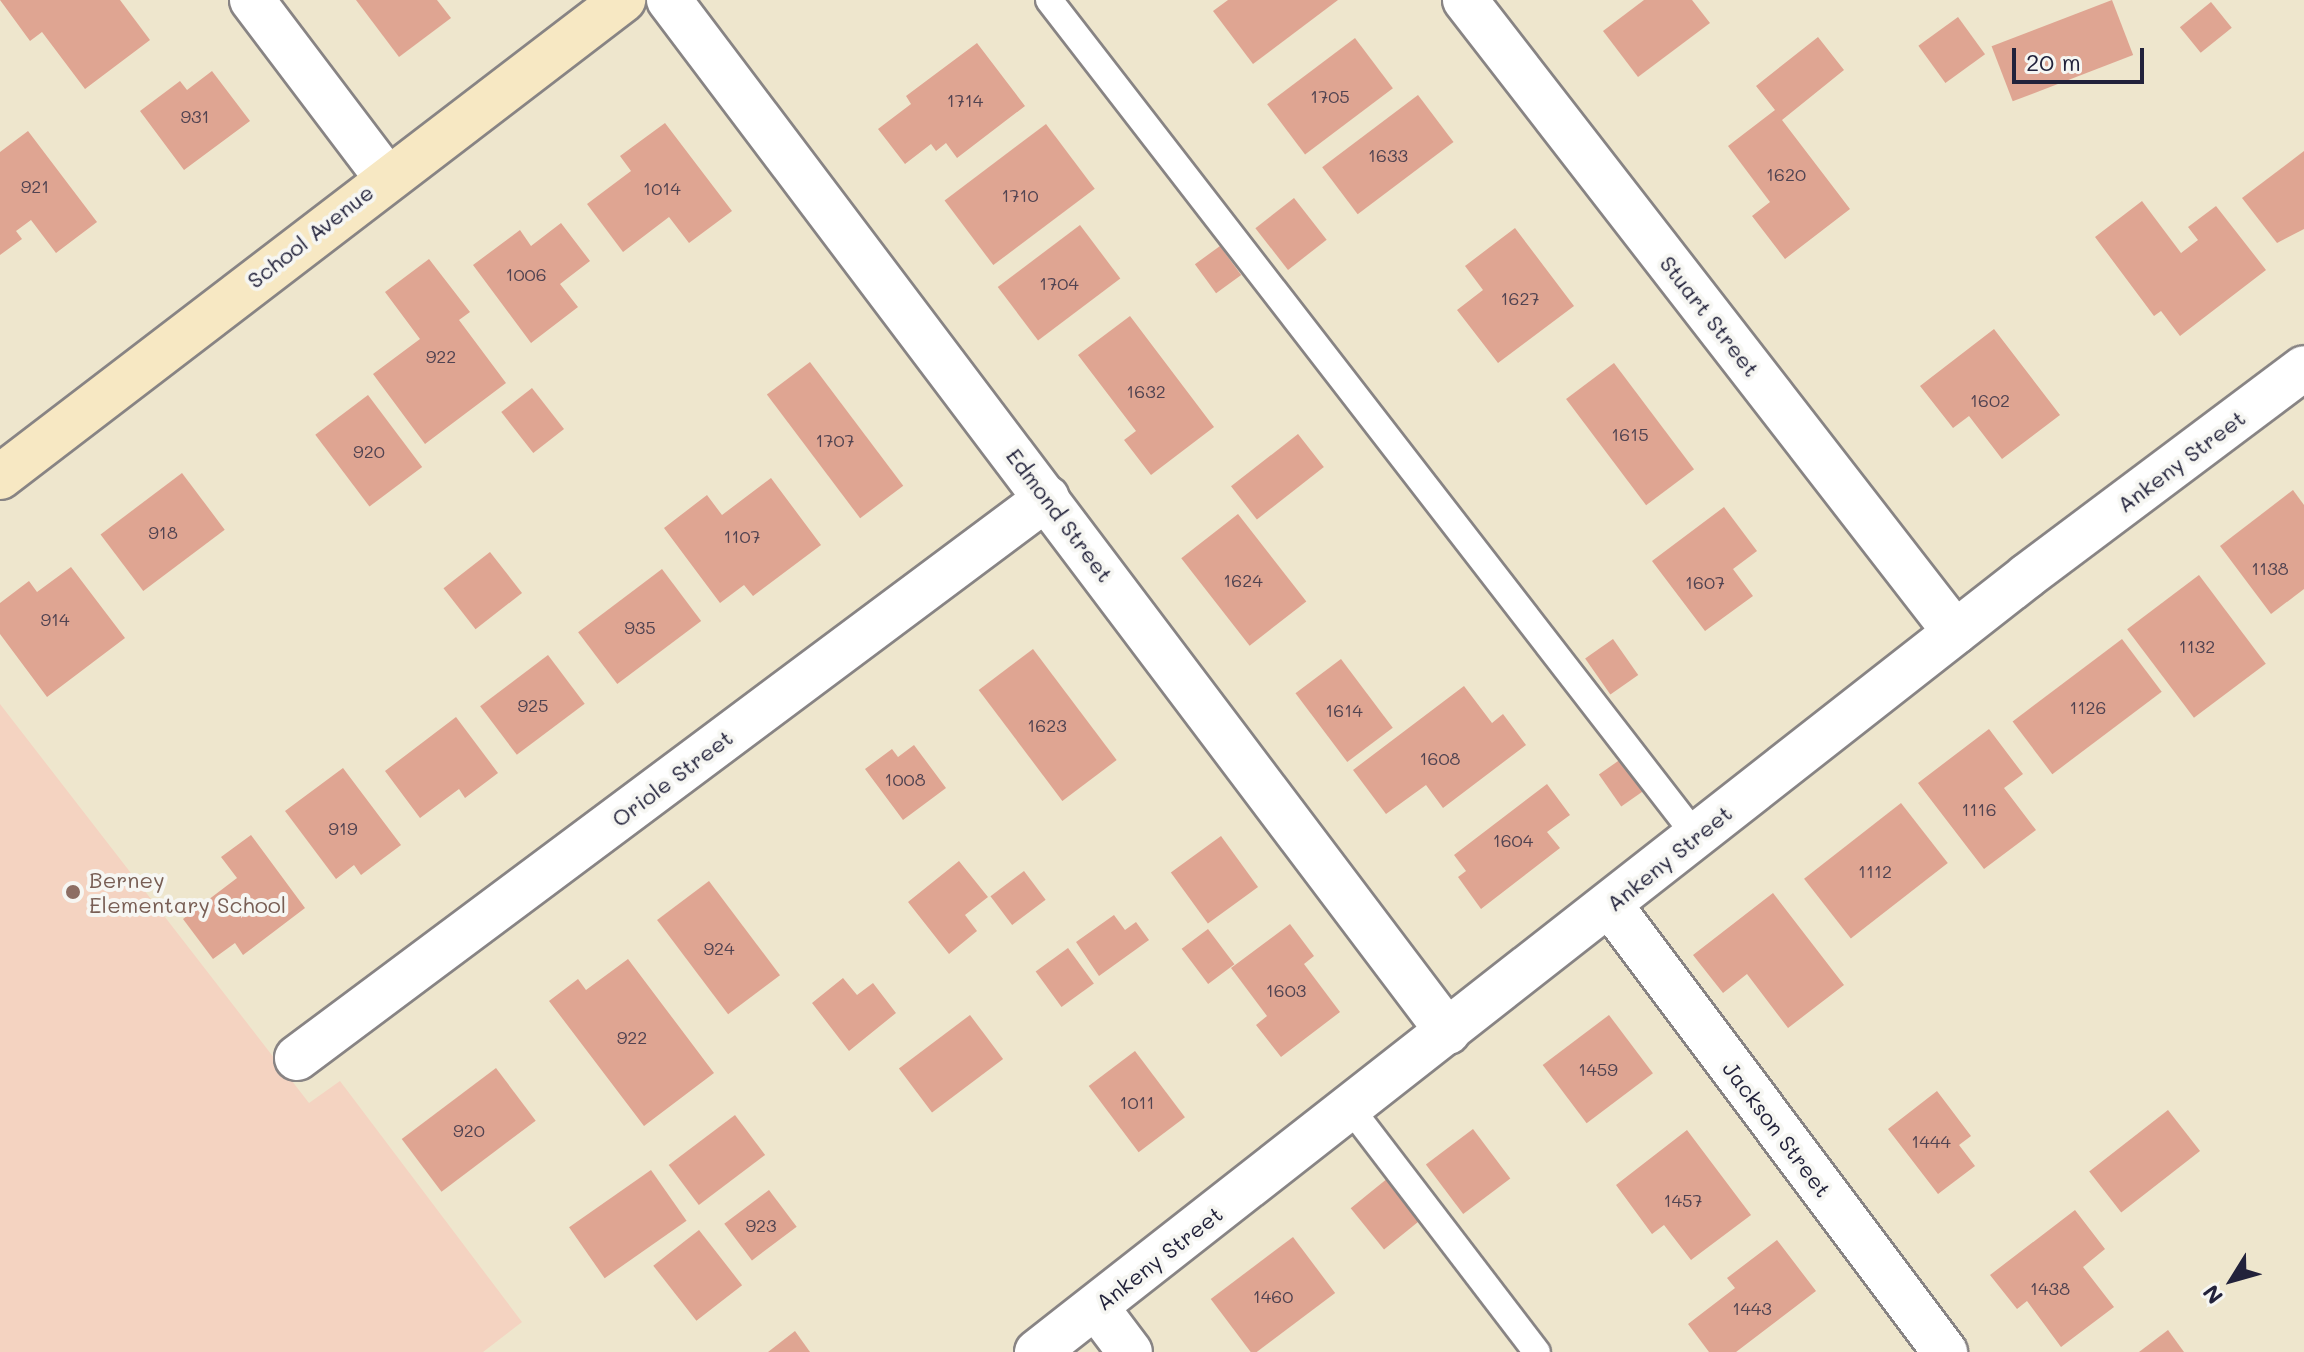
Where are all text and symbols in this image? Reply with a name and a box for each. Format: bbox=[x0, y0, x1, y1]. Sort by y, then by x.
scale bar bbox=[2016, 32, 2148, 82]
text: 20 m bbox=[2026, 46, 2081, 77]
house number: 1705 bbox=[1310, 85, 1350, 107]
house number: 1714 bbox=[947, 89, 983, 111]
house number: 931 bbox=[180, 105, 210, 127]
house number: 1633 bbox=[1368, 144, 1408, 166]
house number: 1620 bbox=[1766, 163, 1806, 185]
house number: 921 bbox=[21, 175, 49, 197]
house number: 1014 bbox=[643, 177, 681, 199]
street label: School Avenue bbox=[242, 179, 378, 293]
house number: 1710 bbox=[1001, 184, 1039, 206]
street label: Stuart Street bbox=[1655, 251, 1765, 381]
house number: 1006 bbox=[505, 263, 547, 285]
house number: 1704 bbox=[1039, 272, 1079, 294]
house number: 1627 bbox=[1501, 287, 1539, 309]
house number: 922 bbox=[426, 345, 456, 367]
house number: 1632 bbox=[1126, 380, 1166, 402]
house number: 1602 bbox=[1970, 389, 2010, 411]
street label: Ankeny Street bbox=[2112, 404, 2250, 518]
house number: 1615 bbox=[1611, 423, 1649, 445]
house number: 1707 bbox=[815, 429, 855, 451]
house number: 920 bbox=[353, 440, 385, 462]
street label: Edmond Street bbox=[1001, 443, 1119, 587]
house number: 918 bbox=[148, 521, 178, 543]
house number: 1107 bbox=[723, 525, 761, 547]
house number: 1138 bbox=[2251, 557, 2289, 579]
house number: 1624 bbox=[1223, 569, 1263, 591]
house number: 1607 bbox=[1685, 571, 1725, 593]
house number: 914 bbox=[40, 608, 70, 630]
house number: 935 bbox=[624, 616, 656, 638]
house number: 1132 bbox=[2179, 635, 2215, 657]
house number: 925 bbox=[517, 694, 549, 716]
house number: 1126 bbox=[2070, 696, 2106, 718]
house number: 1614 bbox=[1325, 699, 1363, 721]
house number: 1623 bbox=[1027, 714, 1067, 736]
street label: Oriole Street bbox=[606, 724, 738, 832]
house number: 1608 bbox=[1420, 747, 1460, 769]
house number: 1008 bbox=[884, 768, 926, 790]
house number: 1116 bbox=[1961, 798, 1997, 820]
street label: Ankeny Street bbox=[1601, 799, 1737, 917]
house number: 919 bbox=[328, 817, 358, 839]
house number: 1604 bbox=[1493, 829, 1533, 851]
house number: 1112 bbox=[1858, 860, 1892, 882]
place label: Berney Elementary School bbox=[89, 866, 286, 918]
marker: Berney Elementary School bbox=[64, 883, 82, 901]
house number: 924 bbox=[703, 937, 735, 959]
house number: 1603 bbox=[1266, 979, 1306, 1001]
house number: 922 bbox=[617, 1026, 647, 1048]
street label: Jackson Street bbox=[1717, 1056, 1837, 1202]
house number: 1459 bbox=[1578, 1058, 1618, 1080]
house number: 1011 bbox=[1119, 1091, 1155, 1113]
house number: 920 bbox=[453, 1119, 485, 1141]
house number: 1444 bbox=[1911, 1130, 1951, 1152]
house number: 1457 bbox=[1663, 1189, 1703, 1211]
street label: Ankeny Street bbox=[1090, 1200, 1228, 1316]
house number: 923 bbox=[745, 1214, 777, 1236]
north arrow bbox=[2192, 1240, 2272, 1320]
house number: 1438 bbox=[2030, 1277, 2070, 1299]
text: N bbox=[2196, 1279, 2229, 1310]
house number: 1460 bbox=[1253, 1285, 1293, 1307]
house number: 1443 bbox=[1732, 1297, 1772, 1319]

